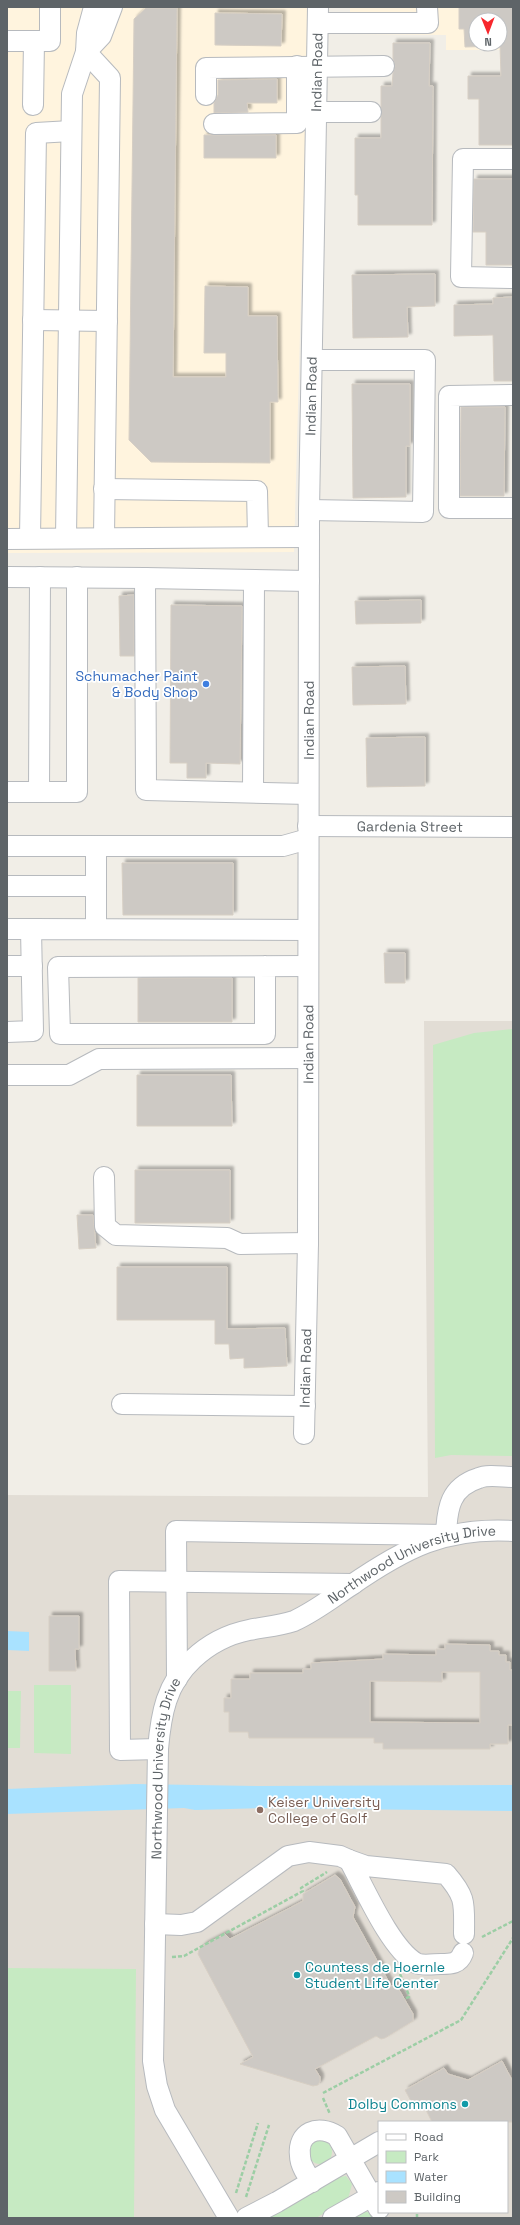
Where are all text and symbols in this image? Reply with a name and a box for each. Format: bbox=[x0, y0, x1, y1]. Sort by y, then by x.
north arrow bbox=[468, 12, 508, 52]
street label: Indian Road bbox=[307, 32, 327, 112]
text: N bbox=[484, 35, 492, 49]
street label: Indian Road bbox=[301, 356, 321, 436]
place label: Schumacher Paint & Body Shop bbox=[75, 667, 198, 701]
marker: Schumacher Paint & Body Shop bbox=[201, 679, 211, 689]
street label: Indian Road bbox=[300, 680, 318, 760]
street label: Gardenia Street bbox=[357, 817, 463, 836]
street label: Indian Road bbox=[299, 1004, 317, 1084]
street label: Indian Road bbox=[296, 1328, 315, 1408]
street label: Northwood University Drive bbox=[324, 1521, 496, 1608]
street label: Northwood University Drive bbox=[147, 1674, 185, 1859]
place label: Keiser University College of Golf bbox=[268, 1793, 380, 1827]
marker: Keiser University College of Golf bbox=[255, 1805, 265, 1815]
place label: Countess de Hoernle Student Life Center bbox=[305, 1958, 445, 1992]
marker: Countess de Hoernle Student Life Center bbox=[292, 1970, 302, 1980]
place label: Dolby Commons bbox=[348, 2095, 457, 2113]
marker: Dolby Commons bbox=[460, 2099, 470, 2109]
legend bbox=[378, 2121, 508, 2213]
text: Road bbox=[414, 2129, 443, 2145]
text: Park bbox=[414, 2149, 439, 2165]
text: Water bbox=[414, 2169, 448, 2185]
text: Building bbox=[414, 2189, 461, 2205]

